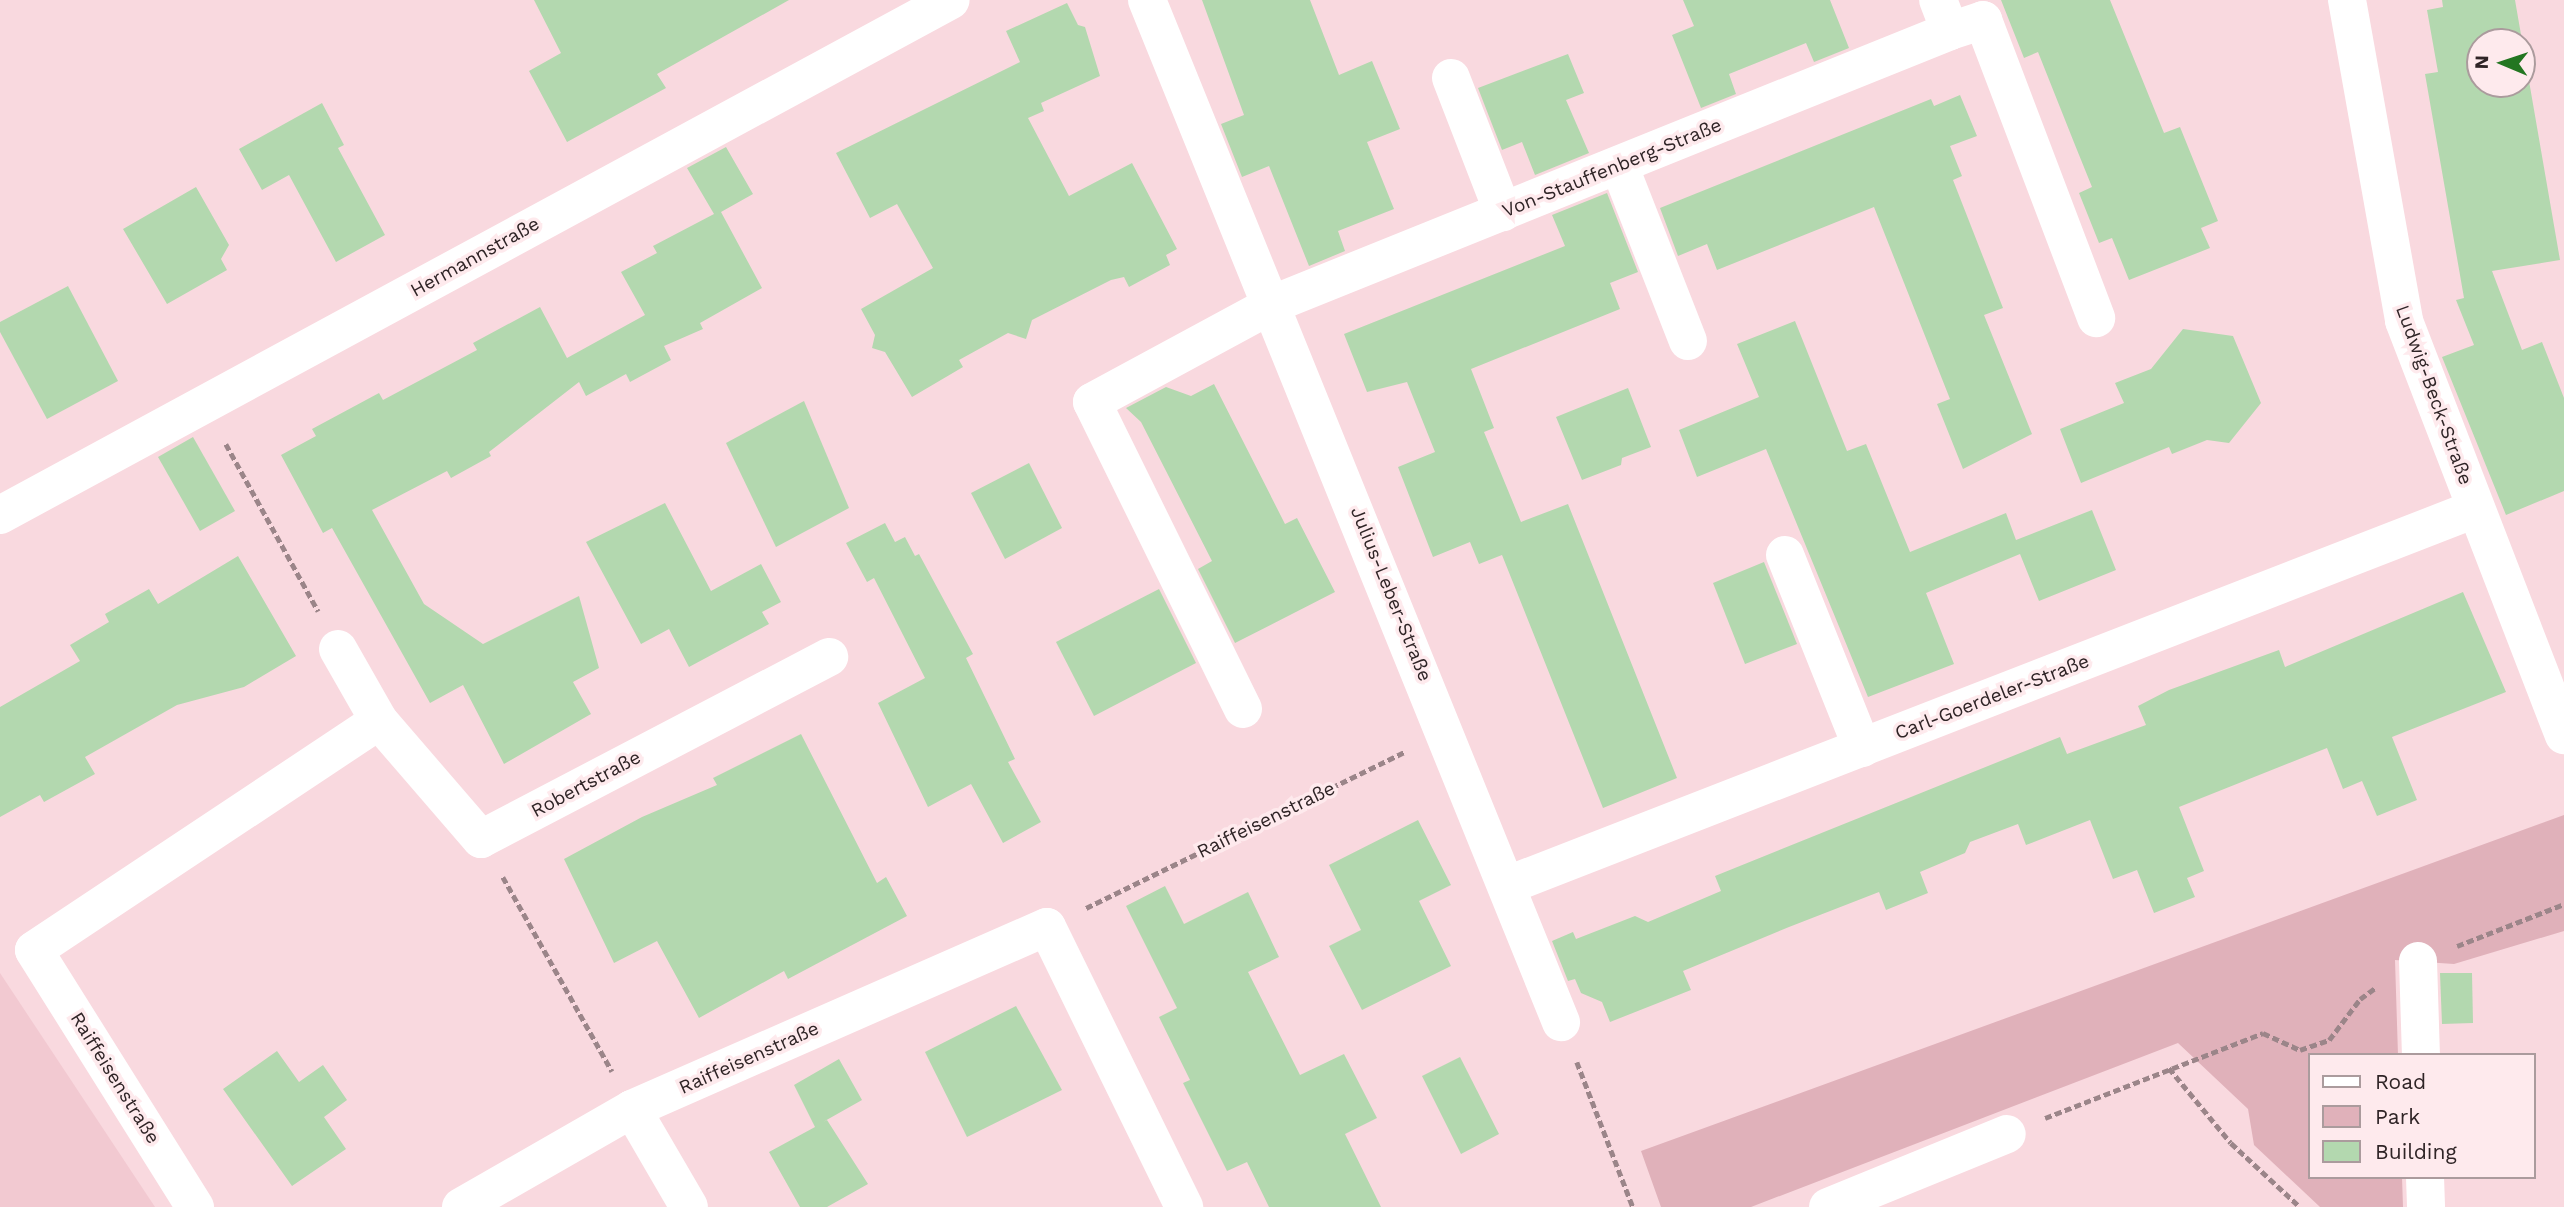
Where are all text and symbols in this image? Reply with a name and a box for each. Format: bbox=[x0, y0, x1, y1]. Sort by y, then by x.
north arrow bbox=[2466, 28, 2536, 98]
text: N bbox=[2470, 55, 2493, 70]
street label: Von-Stauffenberg-Straße bbox=[1499, 114, 1725, 222]
street label: Hermannstraße bbox=[407, 212, 543, 302]
street label: Ludwig-Beck-Straße bbox=[2391, 302, 2477, 488]
street label: Julius-Leber-Straße bbox=[1346, 503, 1436, 685]
street label: Carl-Goerdeler-Straße bbox=[1892, 649, 2092, 745]
street label: Robertstraße bbox=[527, 746, 645, 822]
street label: Raiffeisenstraße bbox=[1193, 777, 1339, 863]
street label: Raiffeisenstraße bbox=[65, 1008, 165, 1148]
street label: Raiffeisenstraße bbox=[675, 1017, 823, 1099]
legend bbox=[2308, 1053, 2536, 1179]
text: Road bbox=[2375, 1069, 2426, 1094]
text: Park bbox=[2375, 1104, 2420, 1129]
text: Building bbox=[2375, 1139, 2457, 1164]

